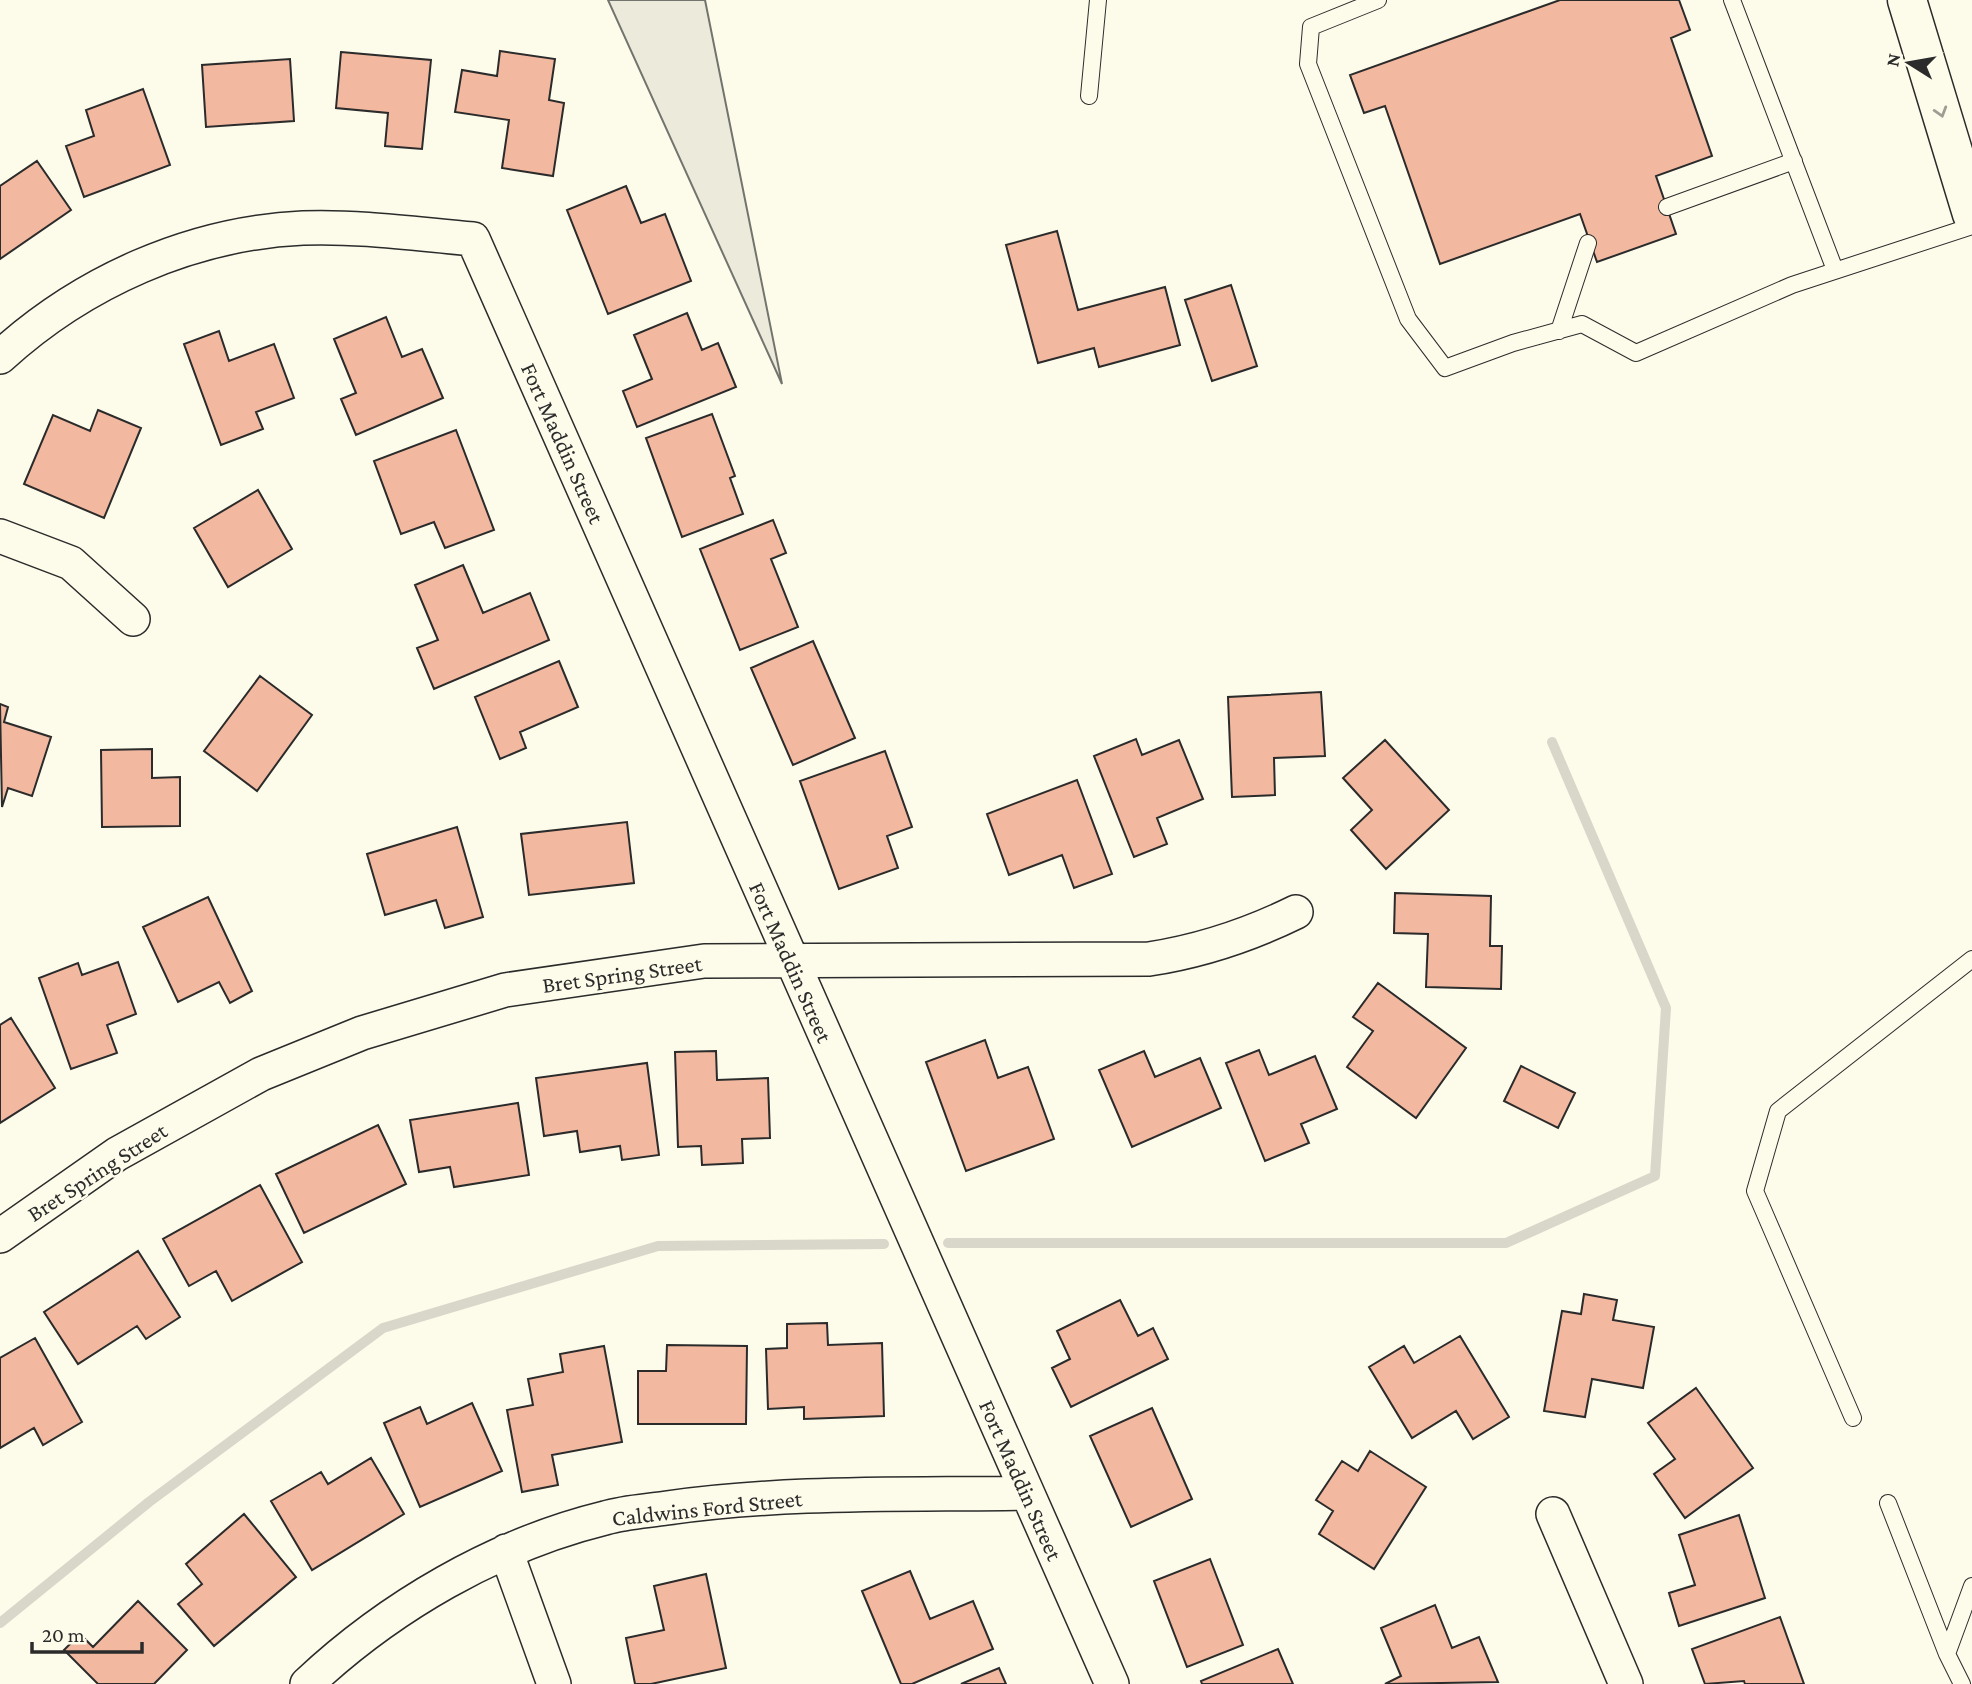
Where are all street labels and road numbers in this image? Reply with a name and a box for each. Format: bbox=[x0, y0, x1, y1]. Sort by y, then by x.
street label: Fort Maddin Street bbox=[516, 359, 610, 528]
street label: Fort Maddin Street bbox=[744, 878, 838, 1047]
street label: Bret Spring Street bbox=[540, 950, 704, 998]
street label: Bret Spring Street bbox=[22, 1117, 172, 1227]
street label: Fort Maddin Street bbox=[974, 1396, 1068, 1565]
street label: Caldwins Ford Street bbox=[611, 1485, 804, 1531]

